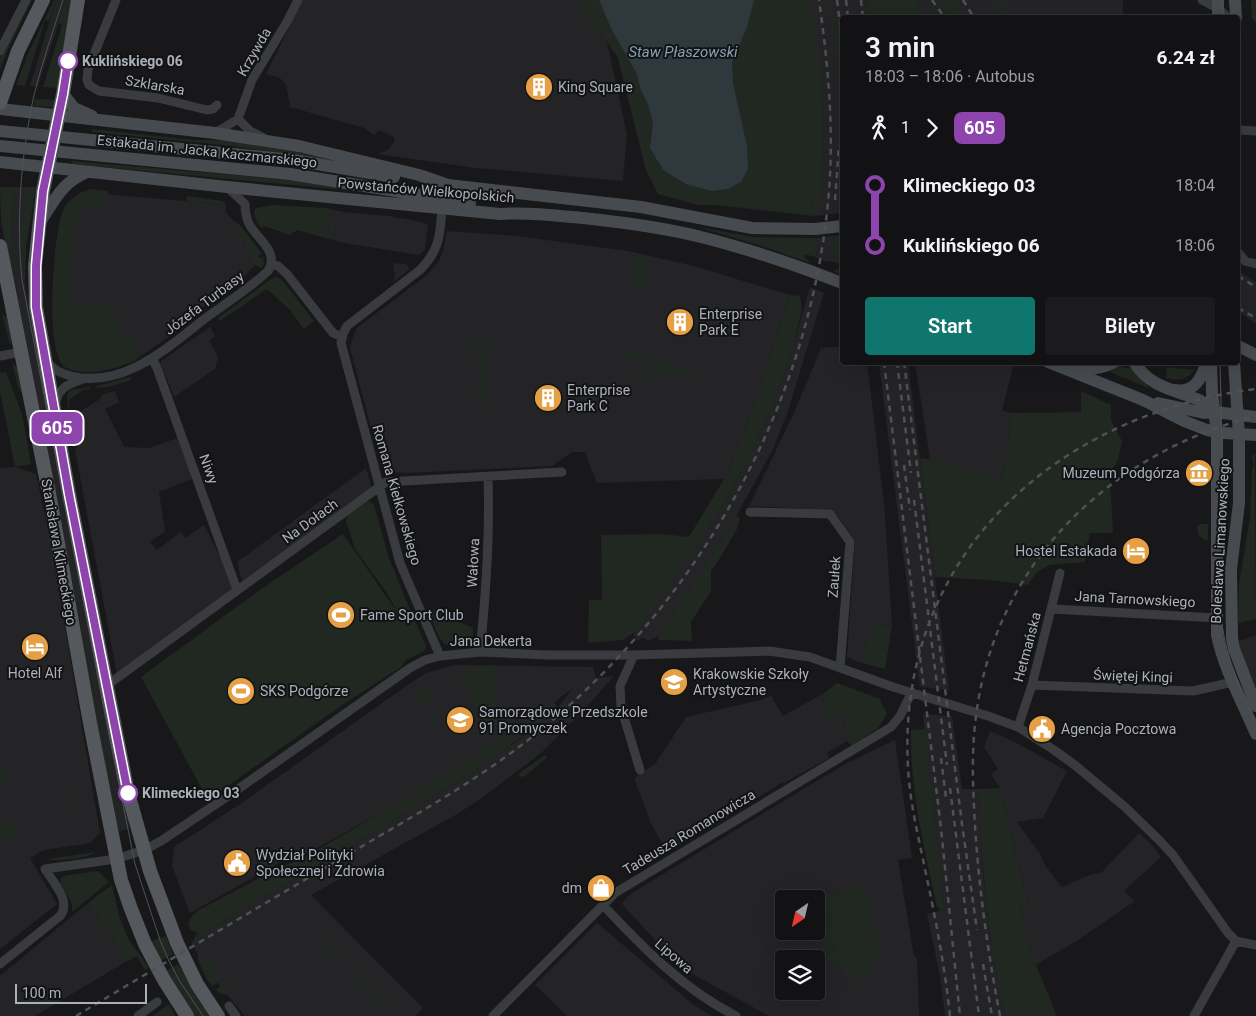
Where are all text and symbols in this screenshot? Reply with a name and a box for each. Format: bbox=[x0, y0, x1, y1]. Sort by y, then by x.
street label: Krzywda bbox=[234, 25, 274, 79]
text: 3 min bbox=[865, 31, 935, 64]
water label: Staw Płaszowski bbox=[628, 43, 738, 61]
text: 6.24 zł bbox=[1157, 46, 1215, 69]
marker: Kuklińskiego 06 bbox=[58, 51, 78, 71]
place label: Kuklińskiego 06 bbox=[82, 53, 183, 69]
text: 18:03 – 18:06 · Autobus bbox=[865, 67, 1035, 86]
street label: Szklarska bbox=[124, 72, 186, 98]
building icon: King Square bbox=[524, 72, 554, 102]
place label: King Square bbox=[558, 79, 633, 95]
icon: walk bbox=[865, 114, 893, 142]
icon: forward bbox=[918, 114, 946, 142]
text: 605 bbox=[964, 117, 995, 138]
text: 1 bbox=[901, 118, 910, 137]
street label: Estakada im. Jacka Kaczmarskiego bbox=[96, 131, 318, 171]
street label: Powstańców Wielkopolskich bbox=[337, 174, 515, 206]
text: Klimeckiego 03 bbox=[903, 174, 1035, 197]
text: 18:04 bbox=[1175, 176, 1215, 195]
text: Kuklińskiego 06 bbox=[903, 234, 1040, 257]
text: 18:06 bbox=[1175, 236, 1215, 255]
street label: Józefa Turbasy bbox=[161, 268, 247, 338]
button: Start bbox=[865, 297, 1035, 355]
button: Bilety bbox=[1045, 297, 1215, 355]
place label: Enterprise Park E bbox=[699, 306, 762, 338]
building icon: Enterprise Park E bbox=[665, 307, 695, 337]
place label: Enterprise Park C bbox=[567, 382, 630, 414]
building icon: Enterprise Park C bbox=[533, 383, 563, 413]
line badge: 605 bbox=[28, 412, 86, 444]
text: 605 bbox=[42, 417, 72, 438]
street label: Romana Kiełkowskiego bbox=[369, 423, 425, 567]
street label: Niwy bbox=[196, 452, 222, 486]
museum icon: Muzeum Podgórza bbox=[1184, 458, 1214, 488]
street label: Bolesława Limanowskiego bbox=[1208, 458, 1232, 624]
place label: Muzeum Podgórza bbox=[1063, 465, 1180, 481]
street label: Stanisława Klimeckiego bbox=[38, 478, 80, 626]
street label: Na Dołach bbox=[279, 496, 341, 546]
hotel icon: Hostel Estakada bbox=[1121, 536, 1151, 566]
street label: Wałowa bbox=[464, 538, 482, 588]
place label: Hostel Estakada bbox=[1015, 543, 1117, 559]
street label: Zaułek bbox=[825, 555, 844, 599]
street label: Jana Tarnowskiego bbox=[1074, 588, 1196, 610]
sports icon: Fame Sport Club bbox=[326, 600, 356, 630]
place label: Fame Sport Club bbox=[360, 607, 464, 623]
street label: Hetmańska bbox=[1010, 610, 1044, 684]
hotel icon: Hotel Alf bbox=[20, 632, 50, 662]
street label: Jana Dekerta bbox=[450, 633, 532, 649]
place label: Hotel Alf bbox=[8, 665, 62, 681]
place label: Krakowskie Szkoły Artystyczne bbox=[693, 666, 809, 698]
street label: Świętej Kingi bbox=[1093, 666, 1173, 685]
school or university icon: Krakowskie Szkoły Artystyczne bbox=[659, 667, 689, 697]
sports icon: SKS Podgórze bbox=[226, 676, 256, 706]
place label: SKS Podgórze bbox=[260, 683, 348, 699]
place label: Samorządowe Przedszkole 91 Promyczek bbox=[479, 704, 648, 736]
school or university icon: Samorządowe Przedszkole 91 Promyczek bbox=[445, 705, 475, 735]
public building icon: Agencja Pocztowa bbox=[1027, 714, 1057, 744]
place label: Agencja Pocztowa bbox=[1061, 721, 1176, 737]
marker: Klimeckiego 03 bbox=[118, 783, 138, 803]
place label: Klimeckiego 03 bbox=[142, 785, 239, 801]
street label: Tadeusza Romanowicza bbox=[620, 786, 758, 878]
place label: Wydział Polityki Społecznej i Zdrowia bbox=[256, 847, 385, 879]
public building icon: Wydział Polityki Społecznej i Zdrowia bbox=[222, 848, 252, 878]
shop icon: dm bbox=[586, 873, 616, 903]
place label: dm bbox=[562, 880, 582, 896]
north arrow bbox=[775, 890, 825, 940]
map controls bbox=[775, 890, 825, 1000]
street label: Lipowa bbox=[652, 935, 696, 977]
button: layers bbox=[775, 950, 825, 1000]
scale bar bbox=[15, 981, 148, 1004]
text: 100 m bbox=[22, 985, 61, 1001]

